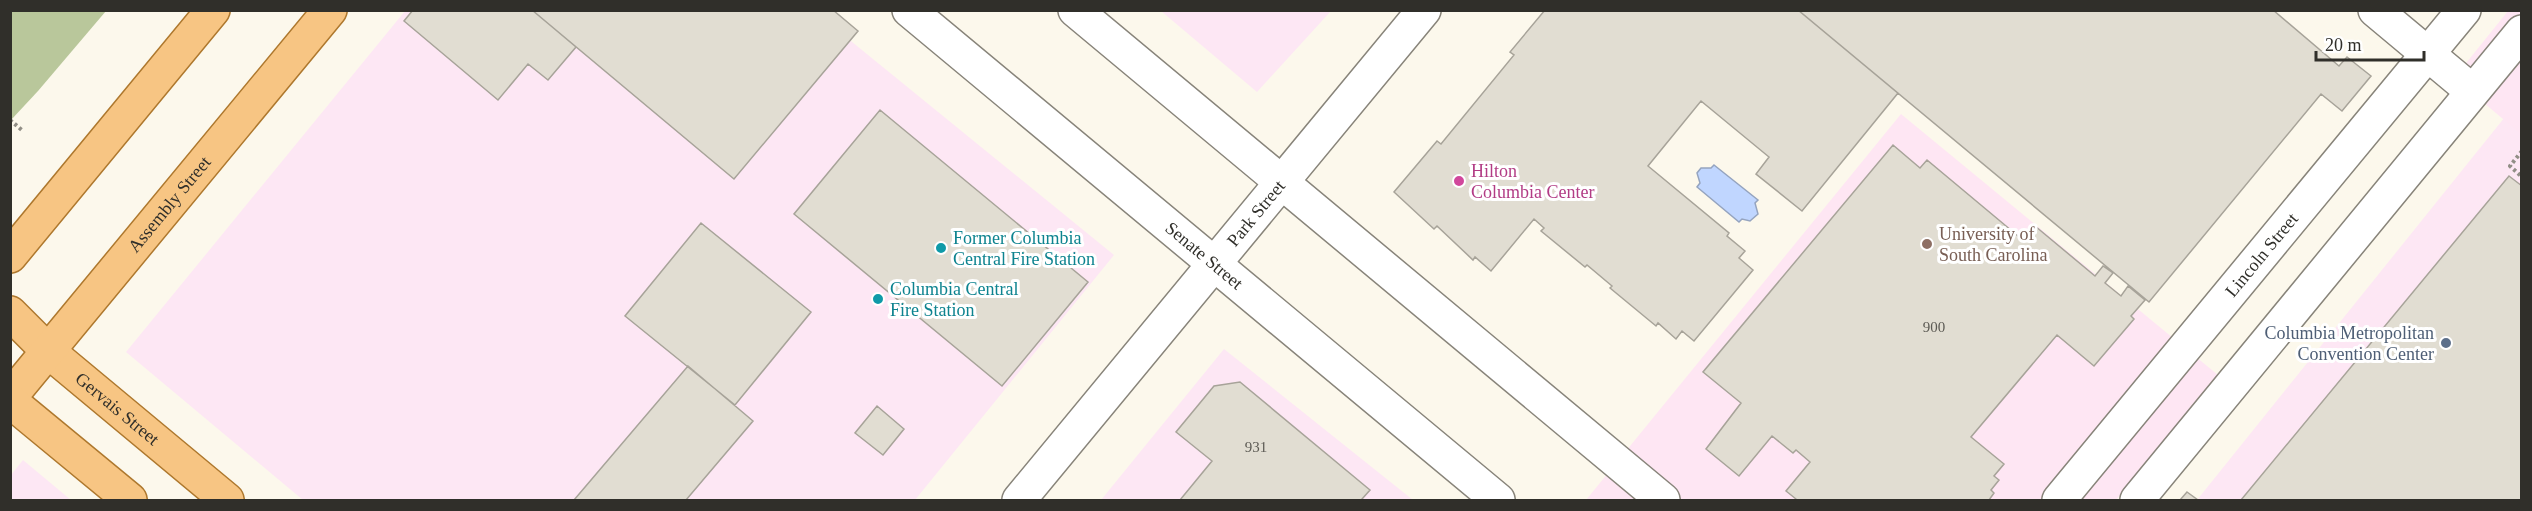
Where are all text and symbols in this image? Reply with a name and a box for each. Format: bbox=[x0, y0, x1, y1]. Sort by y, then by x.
scale bar bbox=[2316, 24, 2424, 62]
text: 20 m bbox=[2325, 35, 2362, 55]
street label: Assembly Street bbox=[124, 152, 215, 256]
place label: Hilton Columbia Center bbox=[1471, 161, 1594, 202]
marker: Hilton Columbia Center bbox=[1452, 174, 1466, 188]
street label: Park Street bbox=[1223, 176, 1289, 250]
street label: Lincoln Street bbox=[2221, 209, 2302, 301]
street label: Senate Street bbox=[1161, 218, 1247, 294]
place label: University of South Carolina bbox=[1939, 224, 2048, 265]
place label: Former Columbia Central Fire Station bbox=[953, 228, 1095, 269]
marker: University of South Carolina bbox=[1920, 237, 1934, 251]
marker: Former Columbia Central Fire Station bbox=[934, 241, 948, 255]
place label: Columbia Central Fire Station bbox=[890, 279, 1018, 320]
marker: Columbia Central Fire Station bbox=[871, 292, 885, 306]
house number: 900 bbox=[1923, 319, 1945, 335]
place label: Columbia Metropolitan Convention Center bbox=[2265, 323, 2434, 364]
marker: Columbia Metropolitan Convention Center bbox=[2439, 336, 2453, 350]
street label: Gervais Street bbox=[72, 368, 163, 449]
house number: 931 bbox=[1245, 439, 1267, 455]

